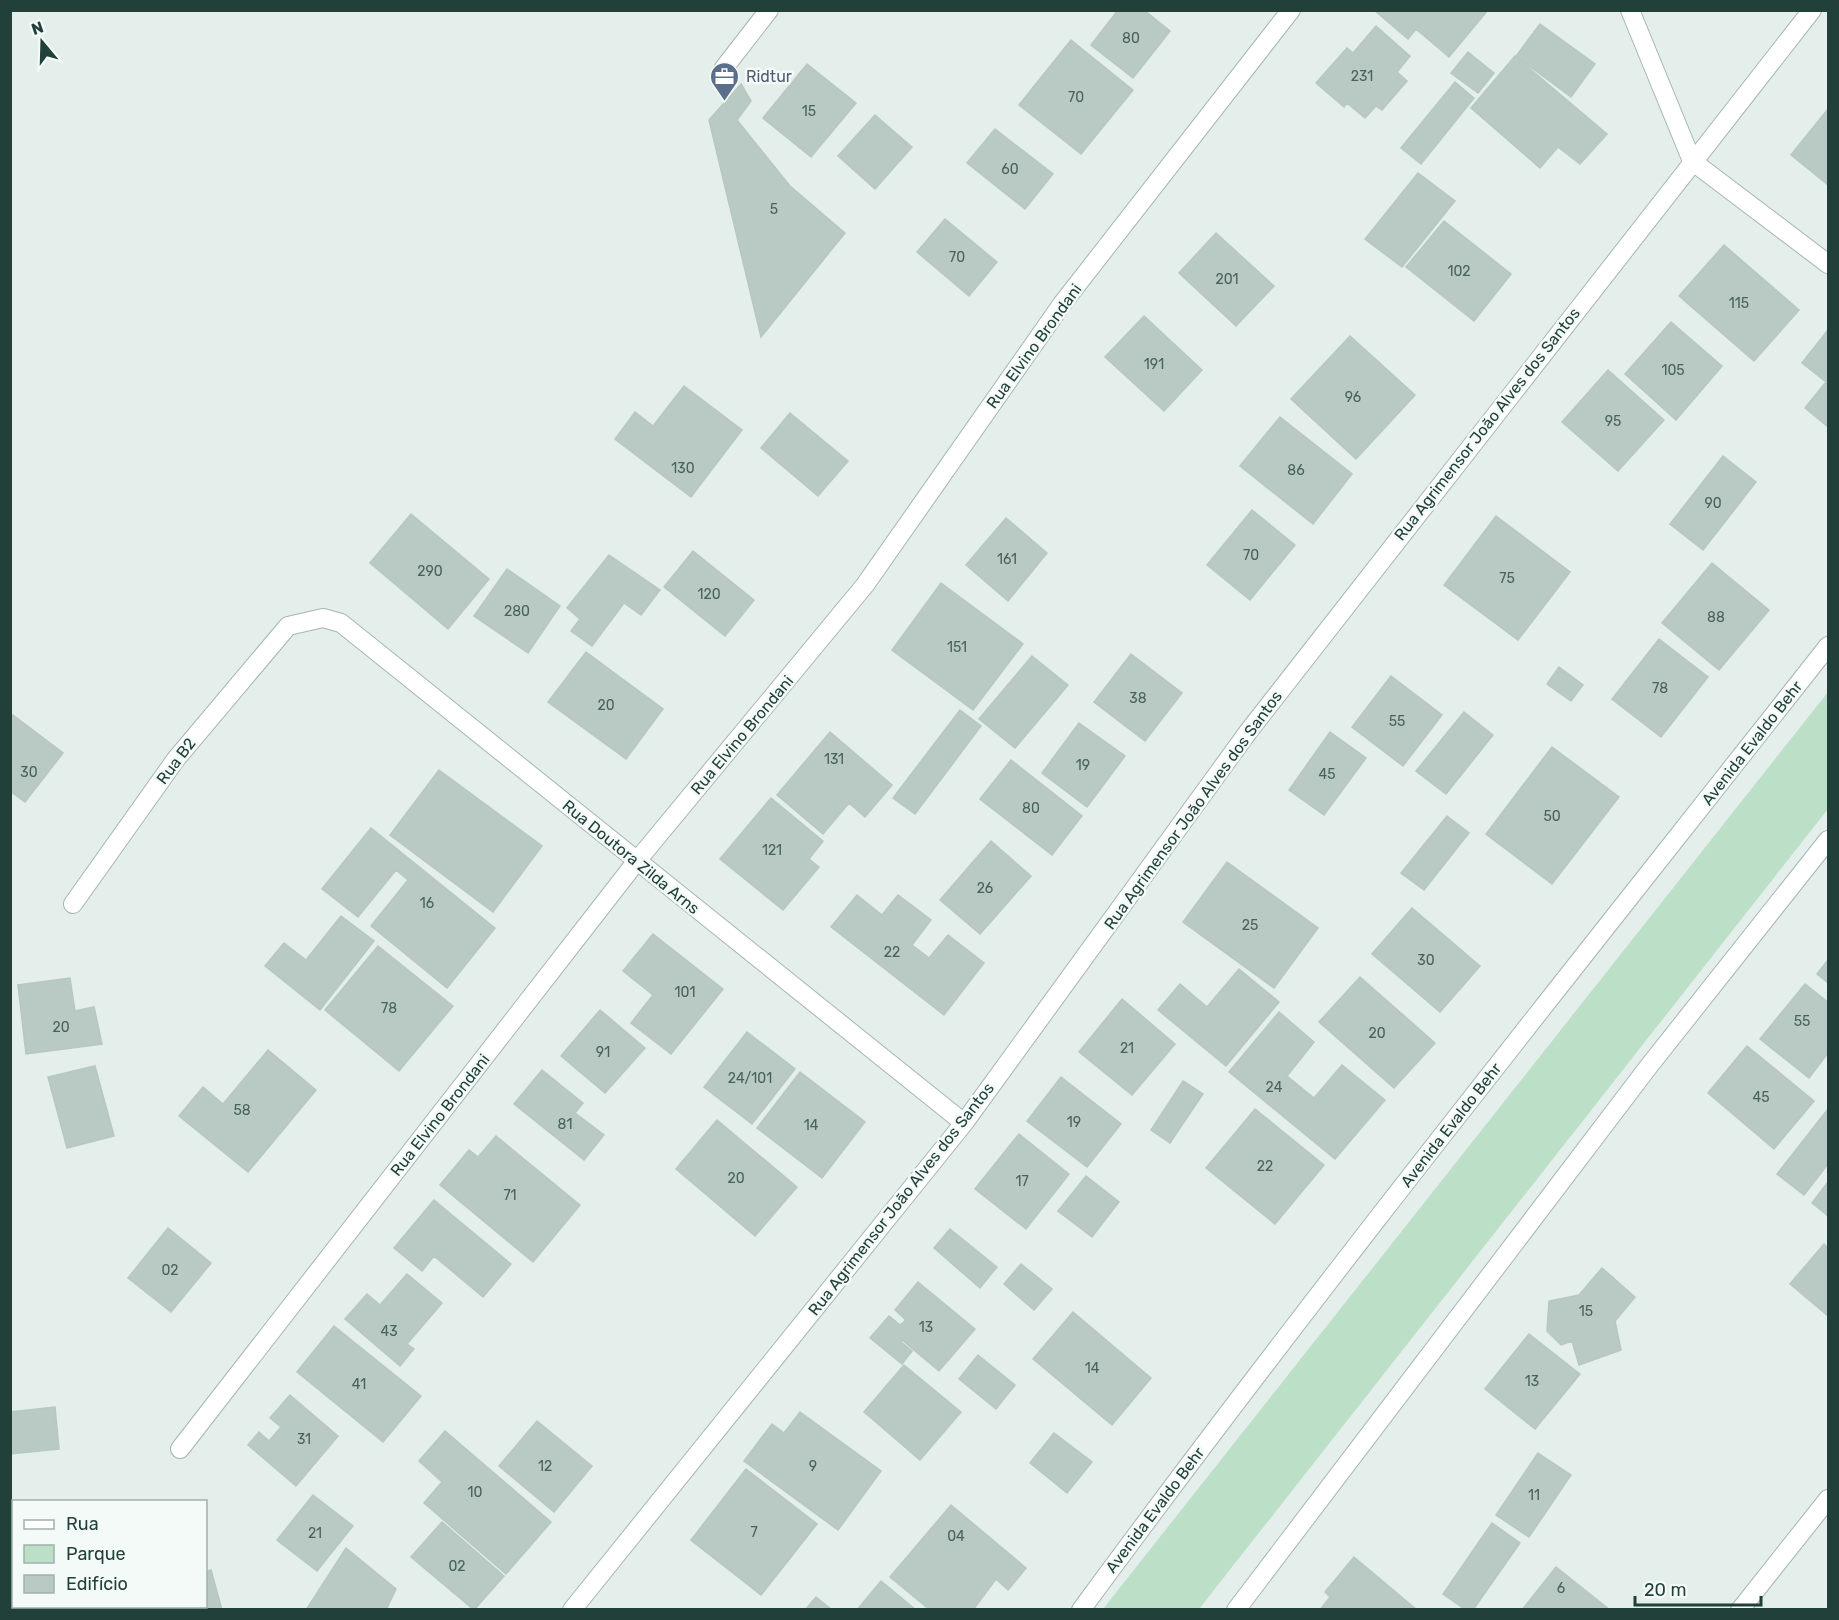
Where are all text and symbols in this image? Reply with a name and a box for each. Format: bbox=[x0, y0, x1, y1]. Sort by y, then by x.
north arrow bbox=[12, 12, 72, 72]
text: N bbox=[29, 17, 46, 39]
house number: 80 bbox=[1122, 30, 1140, 47]
office icon: Ridtur bbox=[709, 60, 741, 102]
place label: Ridtur bbox=[746, 67, 792, 86]
house number: 231 bbox=[1351, 68, 1373, 85]
house number: 70 bbox=[1068, 89, 1084, 106]
house number: 15 bbox=[802, 103, 816, 120]
house number: 60 bbox=[1001, 161, 1019, 178]
house number: 5 bbox=[770, 201, 778, 218]
house number: 70 bbox=[949, 249, 965, 266]
house number: 102 bbox=[1447, 263, 1471, 280]
house number: 201 bbox=[1215, 271, 1239, 288]
street label: Rua Elvino Brondani bbox=[982, 280, 1086, 412]
house number: 115 bbox=[1729, 295, 1749, 312]
street label: Rua Agrimensor João Alves dos Santos bbox=[1390, 304, 1584, 544]
house number: 191 bbox=[1144, 356, 1164, 373]
house number: 105 bbox=[1661, 362, 1685, 379]
house number: 96 bbox=[1345, 389, 1361, 406]
house number: 95 bbox=[1605, 413, 1621, 430]
house number: 130 bbox=[671, 460, 695, 477]
house number: 86 bbox=[1287, 462, 1305, 479]
house number: 90 bbox=[1704, 495, 1722, 512]
house number: 70 bbox=[1243, 547, 1259, 564]
house number: 161 bbox=[997, 551, 1017, 568]
house number: 290 bbox=[417, 563, 443, 580]
house number: 75 bbox=[1499, 570, 1515, 587]
house number: 120 bbox=[697, 586, 721, 603]
house number: 280 bbox=[504, 603, 530, 620]
house number: 88 bbox=[1707, 609, 1725, 626]
house number: 151 bbox=[947, 639, 967, 656]
street label: Rua Elvino Brondani bbox=[687, 672, 797, 798]
street label: Avenida Evaldo Behr bbox=[1698, 677, 1806, 809]
house number: 78 bbox=[1652, 680, 1668, 697]
street label: Rua Agrimensor João Alves dos Santos bbox=[1100, 687, 1286, 933]
house number: 38 bbox=[1129, 690, 1147, 707]
house number: 20 bbox=[597, 697, 615, 714]
house number: 55 bbox=[1389, 713, 1405, 730]
street label: Rua B2 bbox=[152, 734, 200, 788]
house number: 131 bbox=[824, 751, 844, 768]
house number: 19 bbox=[1076, 757, 1090, 774]
house number: 30 bbox=[20, 764, 38, 781]
house number: 45 bbox=[1318, 766, 1336, 783]
street label: Rua Doutora Zilda Arns bbox=[559, 796, 703, 918]
house number: 80 bbox=[1022, 800, 1040, 817]
house number: 50 bbox=[1543, 808, 1561, 825]
house number: 121 bbox=[762, 842, 782, 859]
house number: 26 bbox=[977, 880, 993, 897]
house number: 16 bbox=[420, 895, 434, 912]
house number: 25 bbox=[1242, 917, 1258, 934]
house number: 22 bbox=[884, 944, 900, 961]
house number: 30 bbox=[1417, 952, 1435, 969]
house number: 101 bbox=[675, 984, 695, 1001]
house number: 78 bbox=[381, 1000, 397, 1017]
house number: 55 bbox=[1794, 1013, 1810, 1030]
house number: 20 bbox=[52, 1019, 70, 1036]
house number: 20 bbox=[1368, 1025, 1386, 1042]
house number: 21 bbox=[1120, 1040, 1134, 1057]
house number: 91 bbox=[596, 1044, 610, 1061]
street label: Rua Elvino Brondani bbox=[387, 1050, 493, 1180]
street label: Avenida Evaldo Behr bbox=[1397, 1059, 1505, 1191]
house number: 24/101 bbox=[728, 1070, 772, 1087]
street label: Rua Agrimensor João Alves dos Santos bbox=[804, 1079, 998, 1319]
house number: 24 bbox=[1266, 1079, 1283, 1096]
house number: 45 bbox=[1752, 1089, 1770, 1106]
house number: 58 bbox=[233, 1102, 251, 1119]
house number: 19 bbox=[1067, 1114, 1081, 1131]
house number: 81 bbox=[558, 1116, 572, 1133]
house number: 14 bbox=[804, 1117, 819, 1134]
house number: 22 bbox=[1257, 1158, 1273, 1175]
house number: 20 bbox=[727, 1170, 745, 1187]
house number: 17 bbox=[1015, 1173, 1029, 1190]
house number: 71 bbox=[503, 1187, 517, 1204]
house number: 02 bbox=[161, 1262, 179, 1279]
house number: 15 bbox=[1579, 1303, 1593, 1320]
house number: 13 bbox=[919, 1319, 933, 1336]
house number: 43 bbox=[380, 1323, 398, 1340]
house number: 14 bbox=[1085, 1360, 1100, 1377]
house number: 13 bbox=[1525, 1373, 1539, 1390]
house number: 41 bbox=[352, 1376, 366, 1393]
house number: 31 bbox=[297, 1431, 311, 1448]
street label: Avenida Evaldo Behr bbox=[1102, 1443, 1208, 1577]
house number: 12 bbox=[538, 1458, 552, 1475]
house number: 9 bbox=[809, 1458, 817, 1475]
house number: 10 bbox=[468, 1484, 483, 1501]
house number: 11 bbox=[1528, 1487, 1540, 1504]
legend bbox=[12, 1500, 207, 1608]
text: Rua bbox=[66, 1513, 99, 1535]
house number: 7 bbox=[750, 1524, 758, 1541]
house number: 21 bbox=[308, 1525, 322, 1542]
house number: 04 bbox=[947, 1528, 965, 1545]
text: Parque bbox=[66, 1543, 126, 1565]
house number: 02 bbox=[448, 1558, 466, 1575]
scale bar bbox=[1635, 1569, 1761, 1607]
text: Edifício bbox=[66, 1573, 128, 1595]
text: 20 m bbox=[1644, 1579, 1686, 1601]
house number: 6 bbox=[1557, 1580, 1565, 1597]

